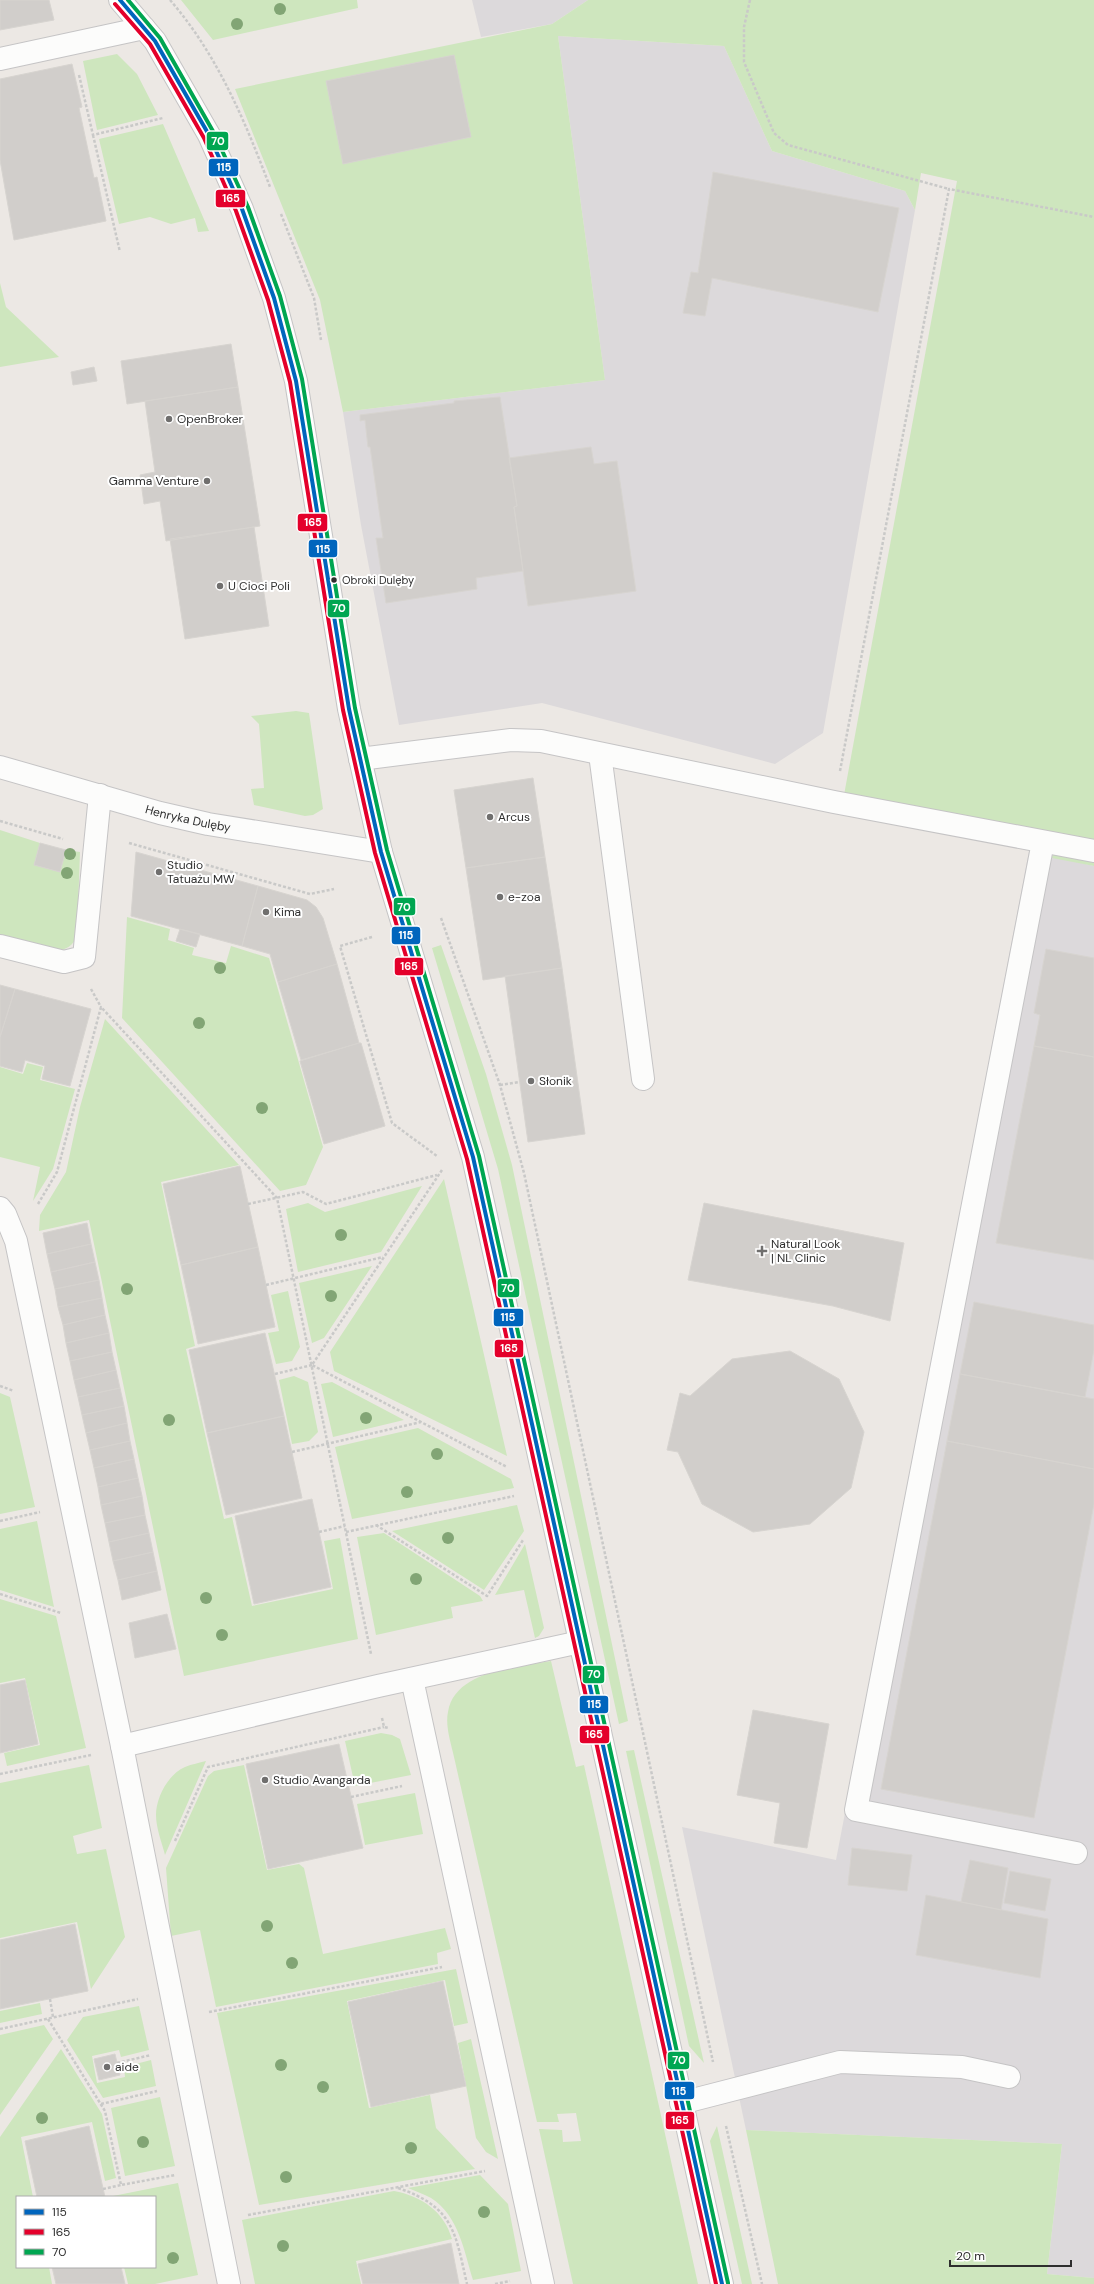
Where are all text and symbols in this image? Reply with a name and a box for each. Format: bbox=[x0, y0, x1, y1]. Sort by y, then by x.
line badge: 70 bbox=[206, 131, 229, 151]
text: 70 bbox=[211, 134, 225, 148]
line badge: 115 bbox=[208, 158, 239, 177]
text: 115 bbox=[217, 160, 232, 174]
line badge: 165 bbox=[215, 189, 246, 208]
text: 165 bbox=[222, 191, 240, 205]
place label: OpenBroker bbox=[177, 411, 244, 427]
marker: OpenBroker bbox=[164, 414, 174, 424]
place label: Gamma Venture bbox=[109, 473, 199, 489]
marker: Gamma Venture bbox=[202, 476, 212, 486]
line badge: 165 bbox=[297, 513, 328, 532]
text: 165 bbox=[304, 515, 322, 529]
line badge: 115 bbox=[308, 539, 338, 558]
text: 115 bbox=[316, 542, 331, 556]
place label: Obroki Dulęby bbox=[342, 573, 414, 587]
marker: Obroki Dulęby bbox=[329, 575, 339, 585]
place label: U Cioci Poli bbox=[228, 578, 290, 594]
marker: U Cioci Poli bbox=[215, 581, 225, 591]
line badge: 70 bbox=[327, 599, 350, 618]
text: 70 bbox=[332, 601, 346, 615]
street label: Henryka Dulęby bbox=[143, 801, 232, 836]
place label: Arcus bbox=[498, 809, 530, 825]
marker: Arcus bbox=[485, 812, 495, 822]
place label: Studio Tatuażu MW bbox=[167, 857, 235, 887]
marker: Studio Tatuażu MW bbox=[154, 867, 164, 877]
place label: e-zoa bbox=[508, 889, 540, 905]
marker: e-zoa bbox=[495, 892, 505, 902]
line badge: 70 bbox=[393, 897, 416, 916]
text: 70 bbox=[397, 900, 411, 914]
place label: Kima bbox=[274, 904, 301, 920]
marker: Kima bbox=[261, 907, 271, 917]
line badge: 115 bbox=[391, 926, 421, 945]
text: 115 bbox=[399, 928, 414, 942]
line badge: 165 bbox=[394, 957, 424, 976]
text: 165 bbox=[400, 959, 418, 973]
place label: Słonik bbox=[539, 1073, 572, 1089]
marker: Słonik bbox=[526, 1076, 536, 1086]
place label: Natural Look | NL Clinic bbox=[771, 1236, 840, 1266]
marker: Natural Look | NL Clinic bbox=[756, 1245, 768, 1257]
line badge: 70 bbox=[497, 1278, 520, 1298]
text: 70 bbox=[501, 1281, 515, 1295]
line badge: 115 bbox=[493, 1308, 524, 1327]
text: 115 bbox=[501, 1310, 516, 1324]
line badge: 165 bbox=[494, 1339, 524, 1358]
text: 165 bbox=[500, 1341, 518, 1355]
line badge: 70 bbox=[582, 1665, 605, 1684]
text: 70 bbox=[587, 1667, 601, 1681]
line badge: 115 bbox=[579, 1695, 609, 1714]
text: 115 bbox=[587, 1697, 602, 1711]
line badge: 165 bbox=[579, 1725, 610, 1744]
text: 165 bbox=[585, 1727, 603, 1741]
place label: Studio Avangarda bbox=[273, 1772, 371, 1788]
marker: Studio Avangarda bbox=[260, 1775, 270, 1785]
line badge: 70 bbox=[667, 2051, 690, 2070]
text: 70 bbox=[672, 2053, 686, 2067]
place label: aide bbox=[115, 2059, 139, 2075]
marker: aide bbox=[102, 2062, 112, 2072]
line badge: 115 bbox=[664, 2081, 695, 2100]
text: 115 bbox=[672, 2084, 687, 2098]
line badge: 165 bbox=[665, 2111, 695, 2130]
text: 165 bbox=[671, 2113, 689, 2127]
legend bbox=[16, 2196, 156, 2268]
text: 115 bbox=[52, 2204, 67, 2220]
text: 165 bbox=[52, 2224, 70, 2240]
scale bar bbox=[950, 2242, 1071, 2268]
text: 70 bbox=[52, 2244, 66, 2260]
text: 20 m bbox=[956, 2248, 985, 2264]

